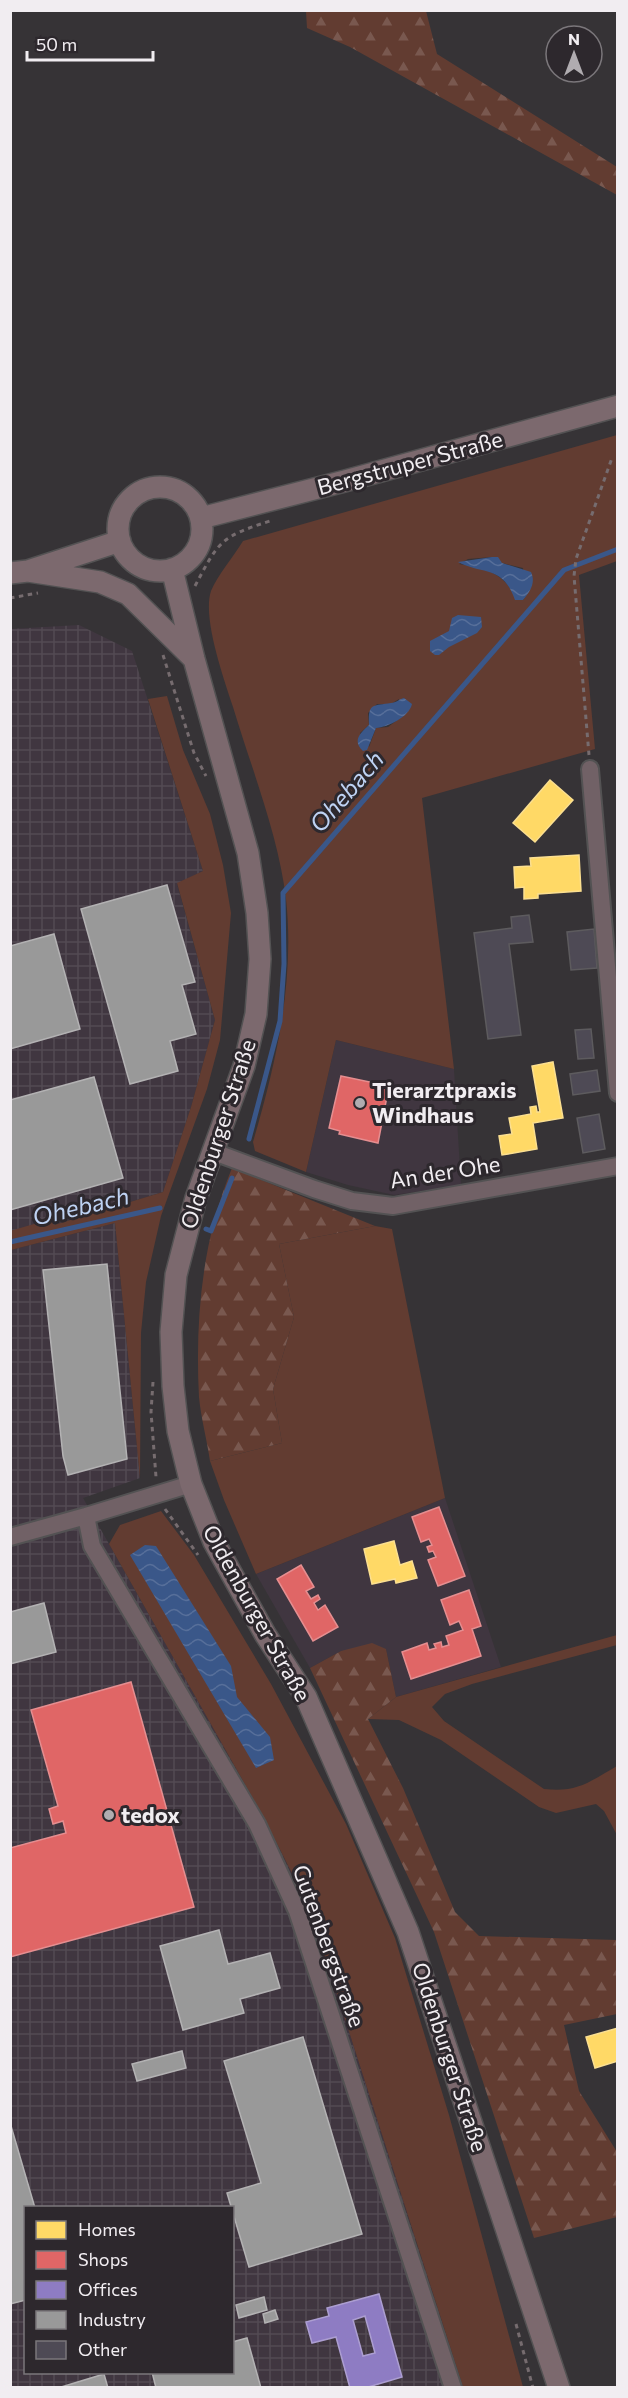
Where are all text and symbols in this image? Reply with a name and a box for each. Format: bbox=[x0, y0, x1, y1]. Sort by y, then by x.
scale bar bbox=[27, 24, 153, 62]
north arrow bbox=[544, 24, 604, 84]
text: N bbox=[568, 29, 580, 48]
text: 50 m bbox=[36, 33, 77, 55]
street label: Bergstruper Straße bbox=[314, 425, 506, 500]
water label: Ohebach bbox=[303, 744, 389, 838]
street label: Oldenburger Straße bbox=[174, 1036, 261, 1232]
place label: Tierarztpraxis Windhaus bbox=[372, 1076, 516, 1128]
marker: Tierarztpraxis Windhaus bbox=[353, 1096, 367, 1110]
street label: An der Ohe bbox=[388, 1149, 502, 1194]
water label: Ohebach bbox=[29, 1180, 132, 1231]
street label: Oldenburger Straße bbox=[198, 1520, 317, 1706]
place label: tedox bbox=[121, 1801, 180, 1828]
marker: tedox bbox=[102, 1808, 116, 1822]
street label: Gutenbergstraße bbox=[288, 1861, 371, 2031]
street label: Oldenburger Straße bbox=[407, 1959, 494, 2155]
legend bbox=[24, 2206, 234, 2374]
text: Homes bbox=[78, 2218, 136, 2240]
text: Shops bbox=[78, 2248, 128, 2270]
text: Offices bbox=[78, 2278, 138, 2300]
text: Industry bbox=[78, 2308, 146, 2330]
text: Other bbox=[78, 2338, 127, 2360]

